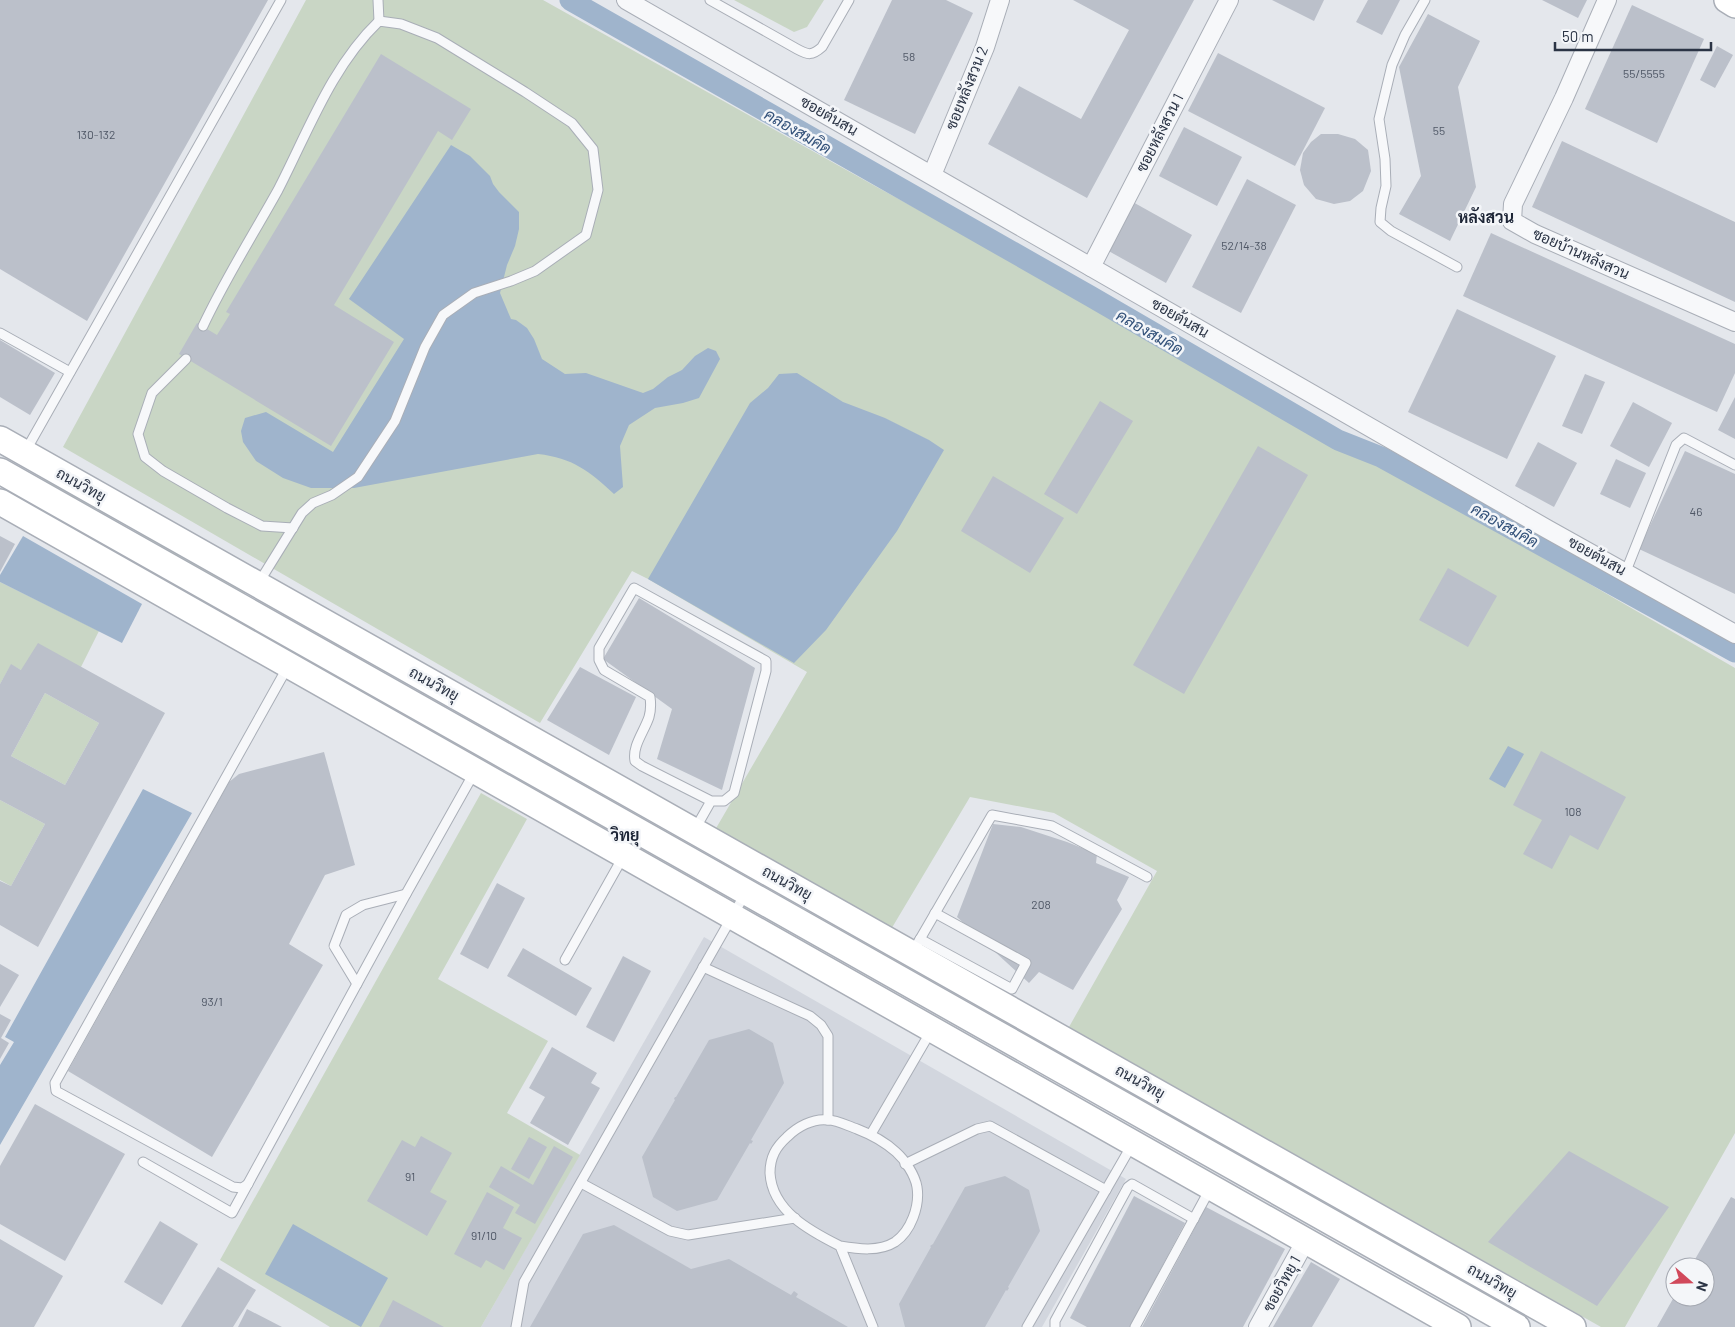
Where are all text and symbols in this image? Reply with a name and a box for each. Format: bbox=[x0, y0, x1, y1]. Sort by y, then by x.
scale bar bbox=[1555, 20, 1711, 52]
text: 50 m bbox=[1562, 27, 1594, 45]
street label: ซอยหลังสวน 2 bbox=[941, 43, 991, 132]
house number: 58 bbox=[903, 49, 915, 63]
house number: 55/5555 bbox=[1623, 66, 1665, 80]
street label: ซอยหลังสวน 1 bbox=[1132, 90, 1187, 175]
street label: ซอยต้นสน bbox=[797, 91, 862, 139]
water label: คลองสมคิด bbox=[762, 104, 835, 157]
house number: 55 bbox=[1433, 123, 1445, 137]
house number: 130-132 bbox=[77, 127, 115, 141]
district label: หลังสวน bbox=[1458, 207, 1514, 226]
street label: ซอยบ้านหลังสวน bbox=[1530, 224, 1633, 282]
house number: 52/14-38 bbox=[1221, 238, 1267, 252]
street label: ซอยต้นสน bbox=[1148, 293, 1213, 341]
water label: คลองสมคิด bbox=[1114, 305, 1187, 358]
street label: ถนนวิทยุ bbox=[52, 463, 109, 508]
water label: คลองสมคิด bbox=[1468, 498, 1542, 551]
house number: 46 bbox=[1690, 504, 1702, 518]
street label: ซอยต้นสน bbox=[1565, 532, 1630, 578]
street label: ถนนวิทยุ bbox=[405, 662, 462, 707]
house number: 108 bbox=[1564, 804, 1582, 818]
district label: วิทยุ bbox=[610, 825, 639, 847]
street label: ถนนวิทยุ bbox=[758, 861, 815, 906]
house number: 208 bbox=[1031, 897, 1051, 911]
house number: 93/1 bbox=[201, 994, 223, 1008]
street label: ถนนวิทยุ bbox=[1111, 1060, 1168, 1105]
house number: 91 bbox=[405, 1169, 415, 1183]
house number: 91/10 bbox=[471, 1228, 497, 1242]
street label: ซอยวิทยุ 1 bbox=[1258, 1252, 1306, 1316]
north arrow bbox=[1665, 1257, 1715, 1307]
street label: ถนนวิทยุ bbox=[1463, 1259, 1520, 1304]
text: N bbox=[1693, 1279, 1712, 1294]

